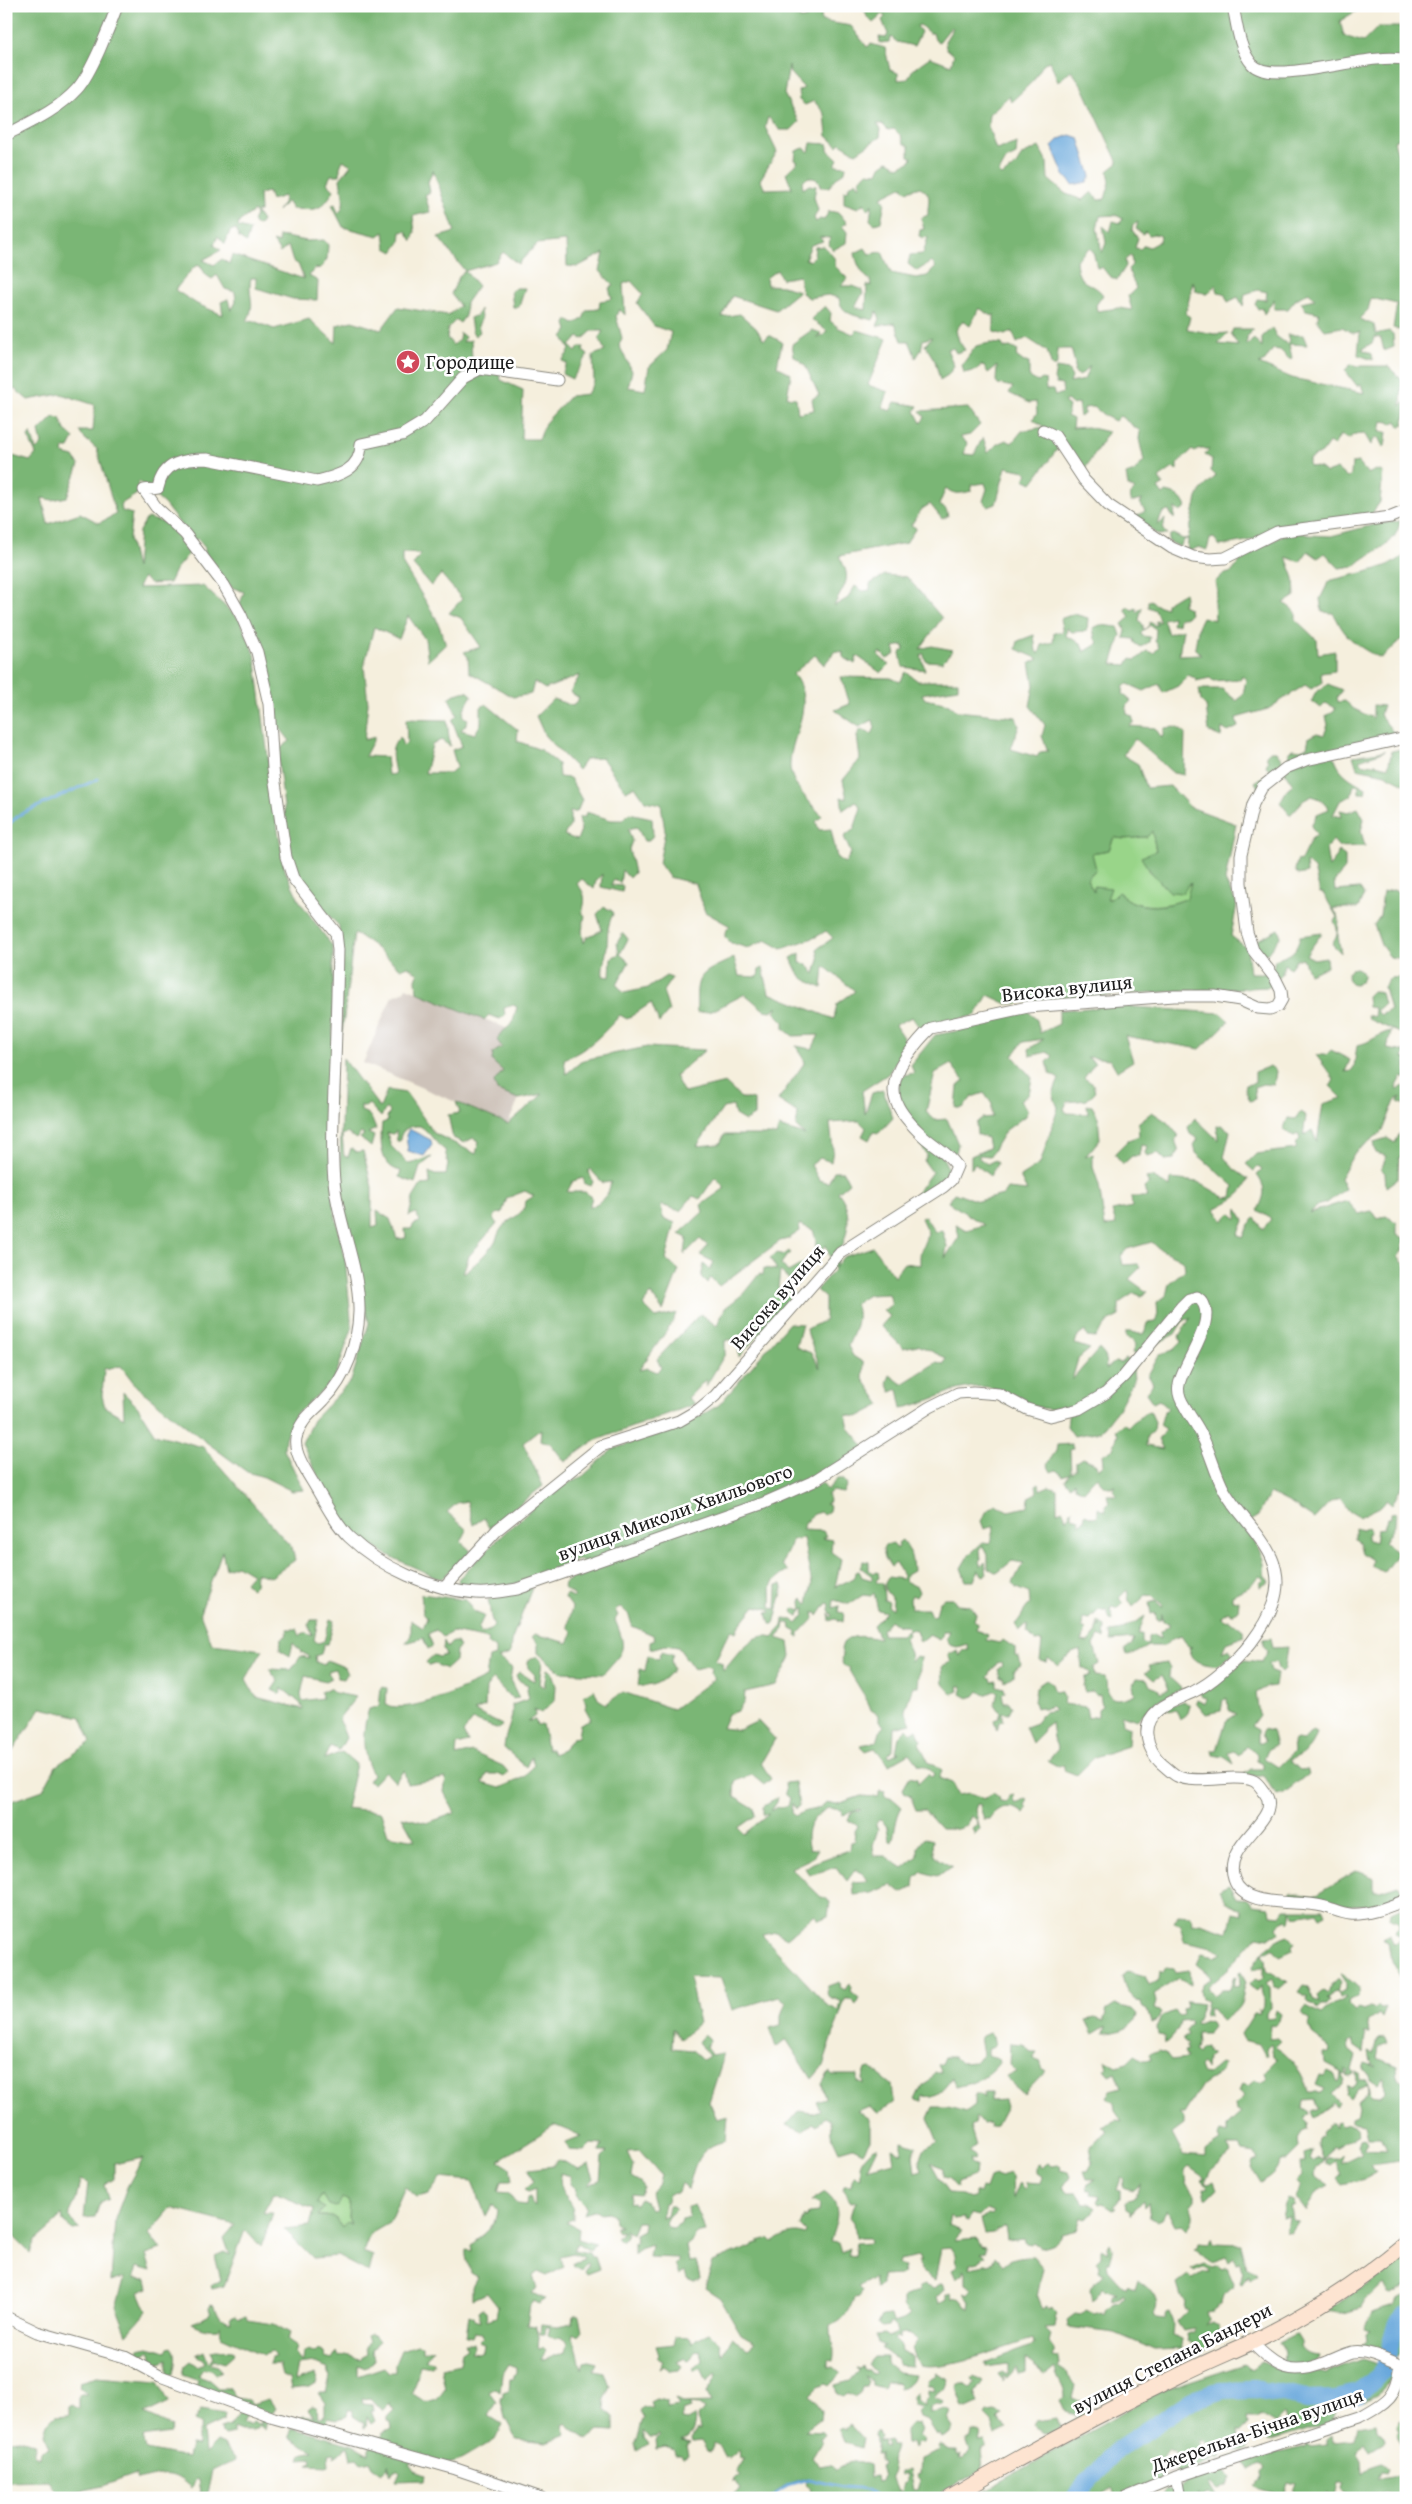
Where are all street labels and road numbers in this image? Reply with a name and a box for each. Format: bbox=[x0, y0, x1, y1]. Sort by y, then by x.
street label: Висока вулиця bbox=[1000, 966, 1134, 1009]
street label: Висока вулиця bbox=[723, 1238, 831, 1356]
street label: вулиця Миколи Хвильового bbox=[554, 1456, 796, 1568]
street label: вулиця Степана Бандери bbox=[1067, 2295, 1277, 2421]
street label: Джерельна-Бічна вулиця bbox=[1146, 2380, 1367, 2480]

